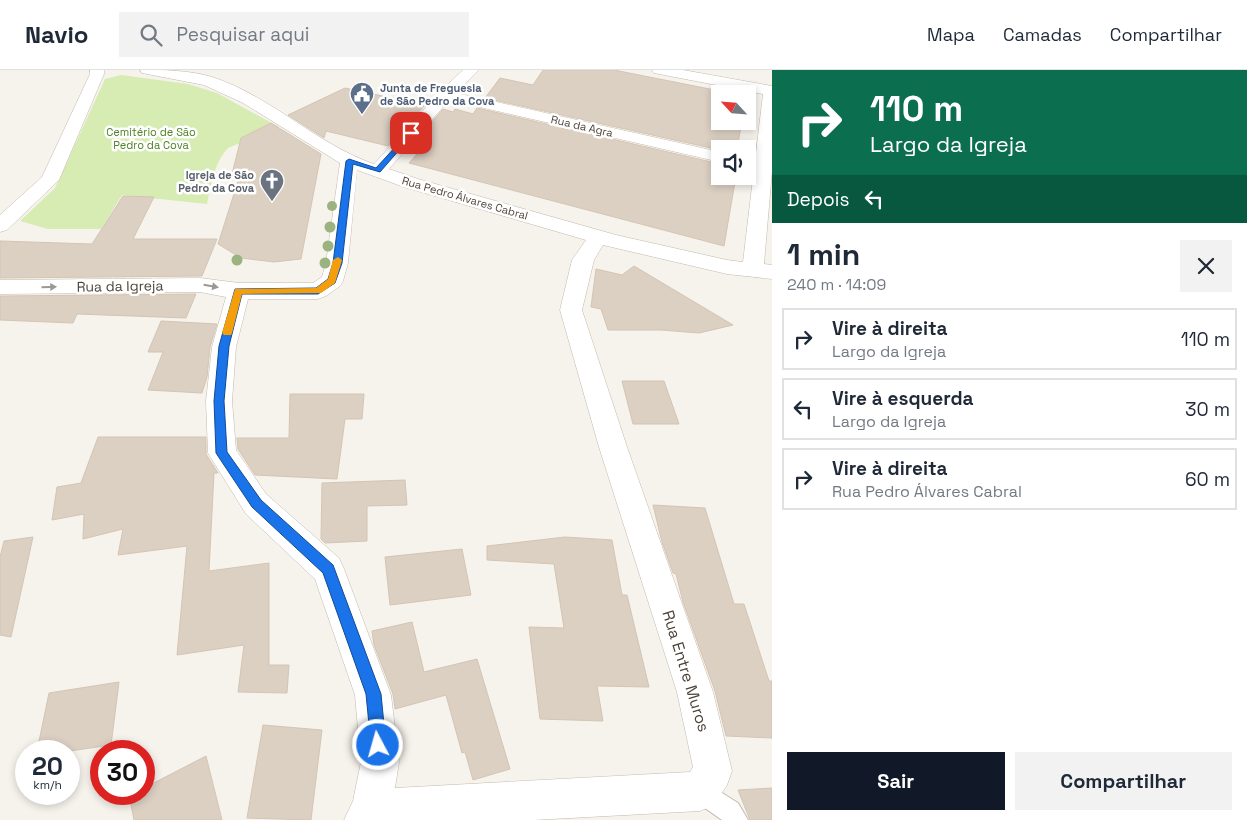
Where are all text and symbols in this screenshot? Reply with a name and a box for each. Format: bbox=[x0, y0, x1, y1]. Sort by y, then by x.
search box bbox=[119, 12, 469, 57]
text: Navio bbox=[25, 19, 89, 50]
icon: search bbox=[137, 21, 165, 49]
text: Pesquisar aqui bbox=[177, 22, 310, 47]
text: Mapa bbox=[927, 23, 975, 46]
text: Camadas bbox=[1003, 23, 1082, 46]
text: Compartilhar bbox=[1110, 23, 1222, 46]
public building icon: Junta de Freguesia de São Pedro da Cova bbox=[349, 81, 375, 115]
place label: Junta de Freguesia de São Pedro da Cova bbox=[380, 81, 495, 108]
north arrow bbox=[711, 85, 756, 130]
map controls bbox=[711, 85, 756, 185]
text: 110 m bbox=[870, 87, 963, 131]
icon: right bbox=[787, 90, 852, 155]
pin bbox=[390, 112, 432, 154]
street label: Rua da Agra bbox=[550, 112, 615, 140]
icon: arrive bbox=[397, 119, 425, 147]
park label: Cemitério de São Pedro da Cova bbox=[106, 125, 196, 152]
text: Largo da Igreja bbox=[870, 130, 1027, 158]
button: sound bbox=[711, 140, 756, 185]
place label: Igreja de São Pedro da Cova bbox=[178, 168, 255, 195]
church icon: Igreja de São Pedro da Cova bbox=[259, 168, 285, 202]
street label: Rua Pedro Álvares Cabral bbox=[400, 173, 530, 223]
icon: left bbox=[860, 185, 888, 213]
text: Depois bbox=[787, 187, 850, 212]
text: 1 min bbox=[787, 235, 860, 274]
button: close bbox=[1180, 240, 1232, 292]
text: 240 m · 14:09 bbox=[787, 274, 886, 295]
street label: Rua da Igreja bbox=[76, 276, 164, 296]
one-way arrow bbox=[41, 283, 57, 291]
one-way arrow bbox=[203, 283, 219, 291]
text: Vire à direita bbox=[832, 316, 948, 341]
icon: right bbox=[789, 325, 817, 353]
text: 110 m bbox=[1181, 327, 1230, 352]
text: Largo da Igreja bbox=[832, 341, 946, 362]
text: Vire à esquerda bbox=[832, 386, 974, 411]
icon: left bbox=[789, 395, 817, 423]
text: 30 m bbox=[1185, 397, 1230, 422]
text: Largo da Igreja bbox=[832, 411, 946, 432]
text: Vire à direita bbox=[832, 456, 948, 481]
icon: right bbox=[789, 465, 817, 493]
text: 60 m bbox=[1185, 467, 1230, 492]
text: Rua Pedro Álvares Cabral bbox=[832, 481, 1022, 502]
street label: Rua Entre Muros bbox=[658, 608, 714, 734]
position arrow bbox=[351, 718, 403, 770]
speed limit sign: 30 bbox=[90, 740, 155, 805]
text: 20 bbox=[32, 750, 63, 782]
button: Sair bbox=[787, 752, 1005, 810]
button: Compartilhar bbox=[1015, 752, 1232, 810]
text: km/h bbox=[33, 777, 62, 793]

